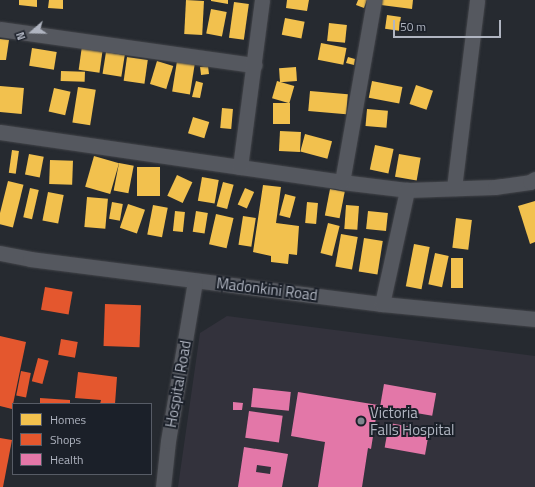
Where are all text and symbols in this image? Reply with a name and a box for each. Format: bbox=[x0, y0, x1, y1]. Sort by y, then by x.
north arrow bbox=[12, 12, 52, 52]
scale bar bbox=[395, 12, 503, 38]
text: 50 m bbox=[400, 17, 426, 36]
text: N bbox=[12, 30, 30, 42]
street label: Madonkini Road bbox=[215, 274, 319, 304]
street label: Hospital Road bbox=[161, 339, 195, 429]
legend bbox=[12, 403, 152, 475]
place label: Victoria Falls Hospital bbox=[370, 403, 454, 438]
text: Homes bbox=[50, 410, 86, 429]
marker: Victoria Falls Hospital bbox=[355, 415, 367, 427]
text: Shops bbox=[50, 430, 81, 449]
text: Health bbox=[50, 450, 84, 469]

